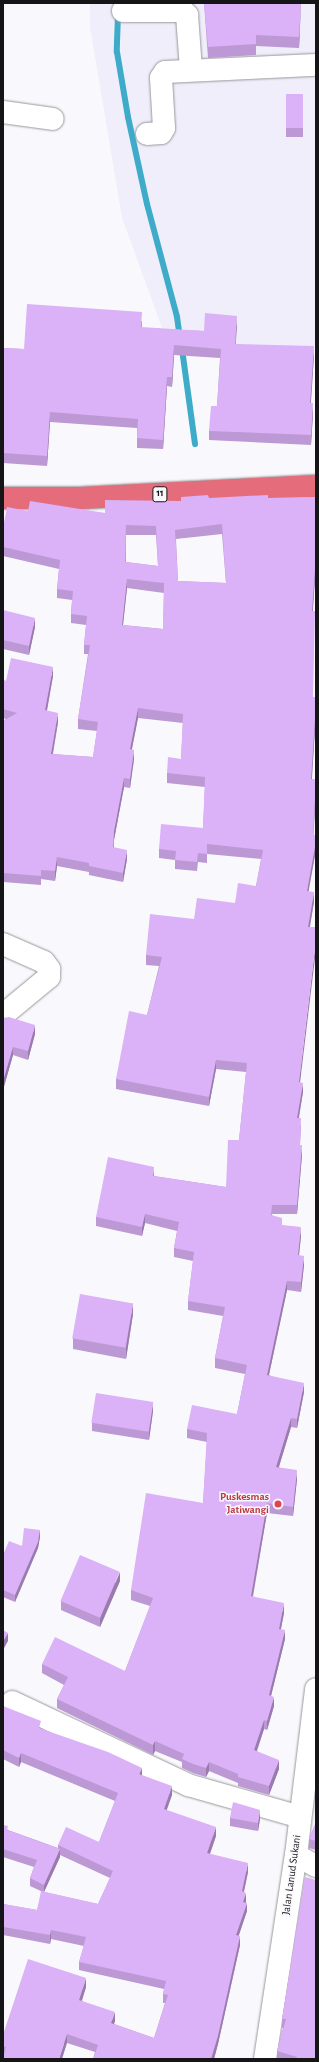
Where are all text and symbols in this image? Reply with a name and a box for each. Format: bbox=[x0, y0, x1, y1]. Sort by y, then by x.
road number: 11 bbox=[152, 486, 168, 502]
place label: Puskesmas Jatiwangi bbox=[220, 1491, 269, 1517]
marker: Puskesmas Jatiwangi bbox=[272, 1498, 284, 1510]
street label: Jalan Lanud Sukani bbox=[280, 1834, 304, 1916]

